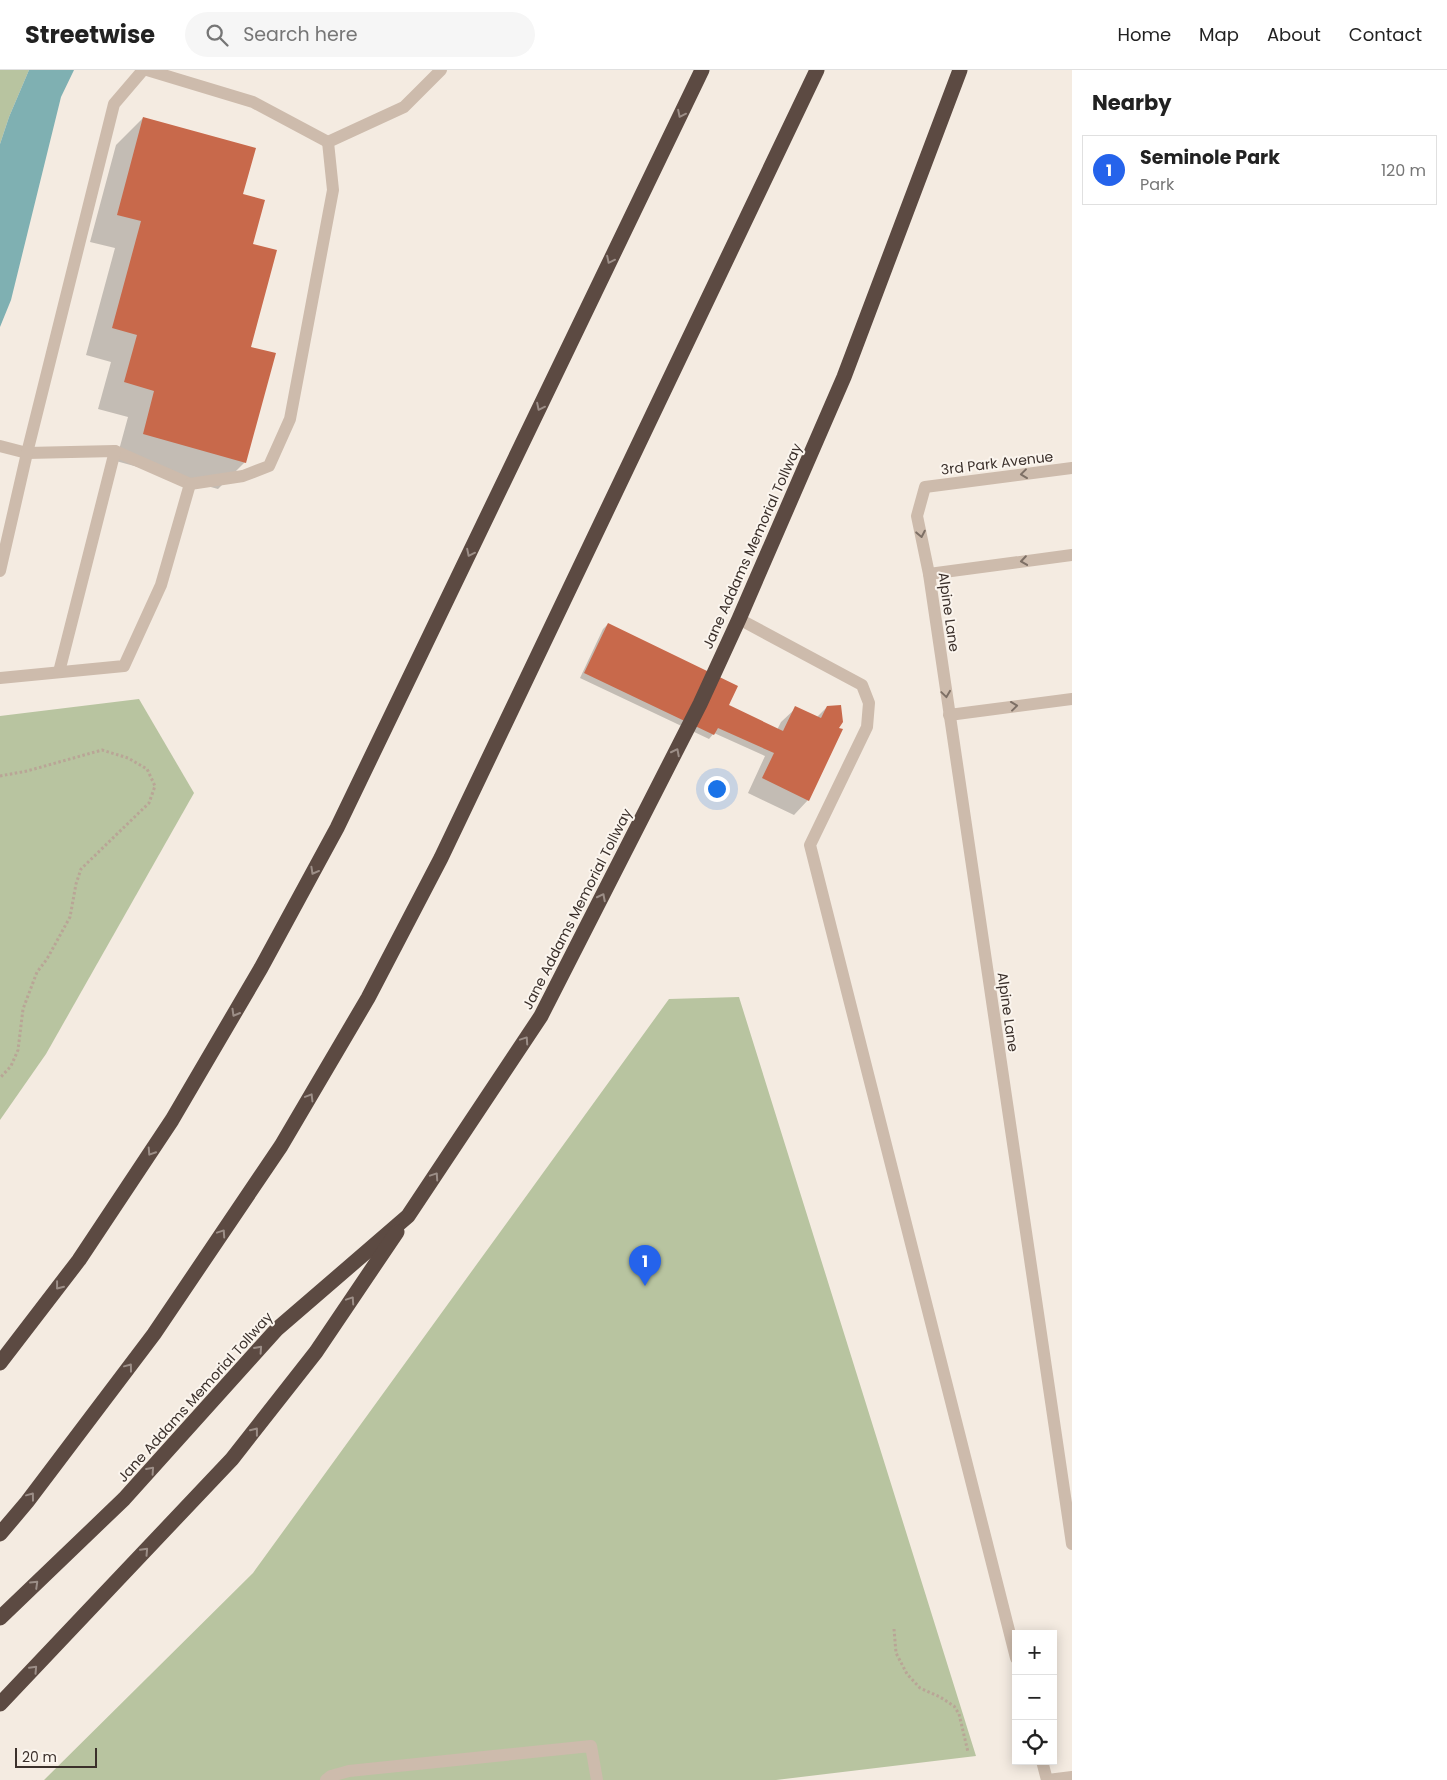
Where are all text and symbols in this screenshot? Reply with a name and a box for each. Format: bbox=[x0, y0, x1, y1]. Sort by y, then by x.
search box bbox=[185, 12, 535, 57]
text: Streetwise bbox=[25, 18, 155, 51]
icon: search bbox=[203, 21, 231, 49]
text: Search here bbox=[243, 21, 358, 48]
text: Home bbox=[1117, 22, 1171, 47]
text: Map bbox=[1199, 22, 1239, 47]
text: About bbox=[1267, 22, 1321, 47]
text: Contact bbox=[1349, 22, 1422, 47]
text: Nearby bbox=[1092, 88, 1172, 117]
one-way arrow bbox=[676, 109, 687, 118]
text: Seminole Park bbox=[1140, 144, 1280, 171]
text: 1 bbox=[1106, 159, 1112, 182]
text: 120 m bbox=[1381, 159, 1426, 182]
text: Park bbox=[1140, 173, 1174, 196]
one-way arrow bbox=[607, 255, 617, 264]
one-way arrow bbox=[536, 402, 546, 411]
street label: Jane Addams Memorial Tollway bbox=[697, 440, 807, 652]
street label: 3rd Park Avenue bbox=[940, 446, 1055, 480]
one-way arrow bbox=[1019, 468, 1027, 479]
one-way arrow bbox=[915, 529, 925, 538]
one-way arrow bbox=[466, 548, 476, 557]
one-way arrow bbox=[1019, 556, 1028, 566]
street label: Alpine Lane bbox=[934, 571, 965, 653]
one-way arrow bbox=[940, 690, 950, 699]
one-way arrow bbox=[1011, 701, 1019, 712]
one-way arrow bbox=[670, 749, 680, 758]
your location bbox=[704, 776, 730, 802]
street label: Jane Addams Memorial Tollway bbox=[517, 805, 637, 1013]
one-way arrow bbox=[310, 866, 320, 875]
one-way arrow bbox=[596, 893, 606, 902]
street label: Alpine Lane bbox=[993, 971, 1024, 1053]
one-way arrow bbox=[231, 1008, 241, 1017]
one-way arrow bbox=[519, 1036, 528, 1046]
one-way arrow bbox=[303, 1093, 313, 1102]
one-way arrow bbox=[148, 1146, 157, 1156]
one-way arrow bbox=[429, 1172, 438, 1181]
one-way arrow bbox=[216, 1229, 225, 1239]
pin: 1 bbox=[629, 1245, 661, 1286]
one-way arrow bbox=[57, 1280, 65, 1289]
one-way arrow bbox=[345, 1297, 354, 1306]
street label: Jane Addams Memorial Tollway bbox=[113, 1307, 277, 1487]
one-way arrow bbox=[253, 1345, 262, 1354]
one-way arrow bbox=[123, 1363, 132, 1373]
one-way arrow bbox=[249, 1428, 257, 1437]
one-way arrow bbox=[145, 1466, 154, 1475]
one-way arrow bbox=[26, 1493, 34, 1502]
one-way arrow bbox=[139, 1548, 148, 1557]
one-way arrow bbox=[30, 1581, 39, 1590]
map controls bbox=[1012, 1630, 1057, 1765]
button: + bbox=[1012, 1630, 1057, 1675]
one-way arrow bbox=[28, 1666, 37, 1675]
button: − bbox=[1012, 1675, 1057, 1720]
button: locate bbox=[1012, 1720, 1057, 1765]
scale bar bbox=[15, 1745, 98, 1768]
text: 20 m bbox=[22, 1747, 57, 1767]

